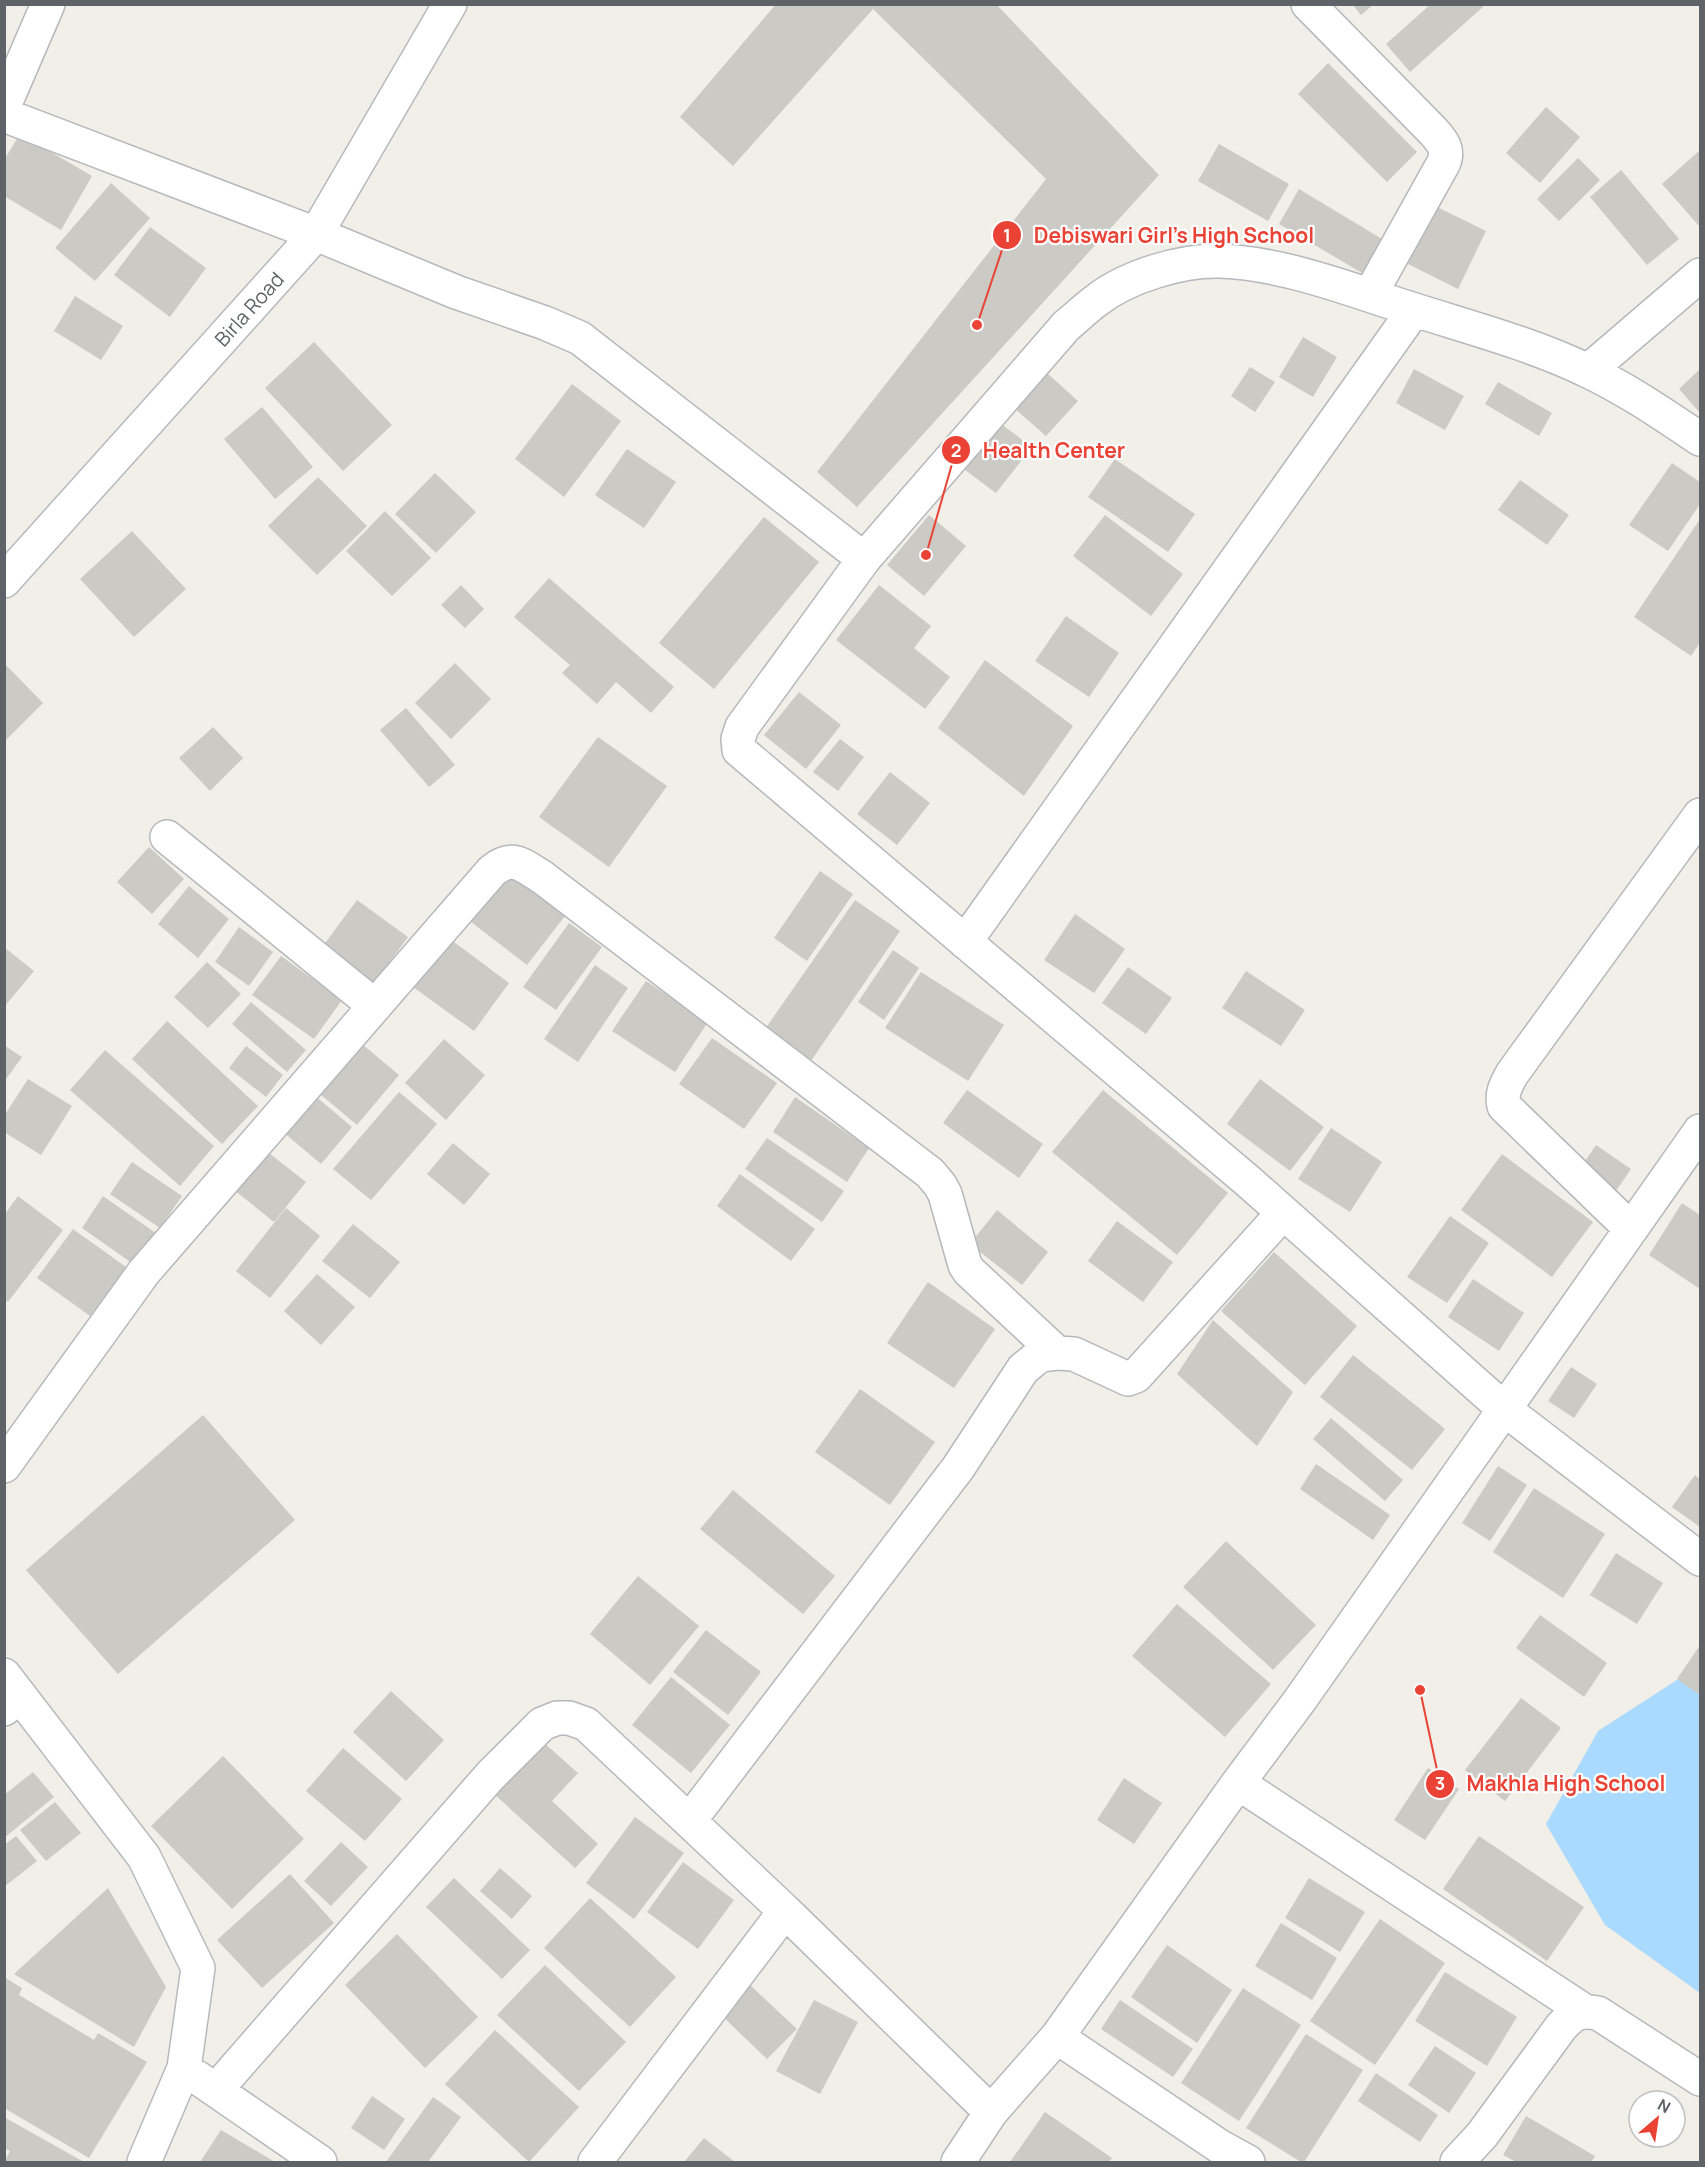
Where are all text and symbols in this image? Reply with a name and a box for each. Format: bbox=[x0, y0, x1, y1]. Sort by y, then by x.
callout: Debiswari Girl's High School bbox=[992, 216, 1326, 255]
text: Debiswari Girl's High School bbox=[1034, 221, 1314, 249]
text: 1 bbox=[1003, 223, 1011, 247]
street label: Birla Road bbox=[208, 266, 290, 352]
callout: Health Center bbox=[941, 431, 1137, 470]
text: Health Center bbox=[983, 436, 1125, 464]
text: 2 bbox=[951, 438, 961, 462]
callout: Makhla High School bbox=[1425, 1764, 1678, 1803]
text: Makhla High School bbox=[1467, 1769, 1665, 1797]
text: 3 bbox=[1435, 1771, 1445, 1795]
north arrow bbox=[1627, 2089, 1687, 2149]
text: N bbox=[1654, 2093, 1675, 2118]

